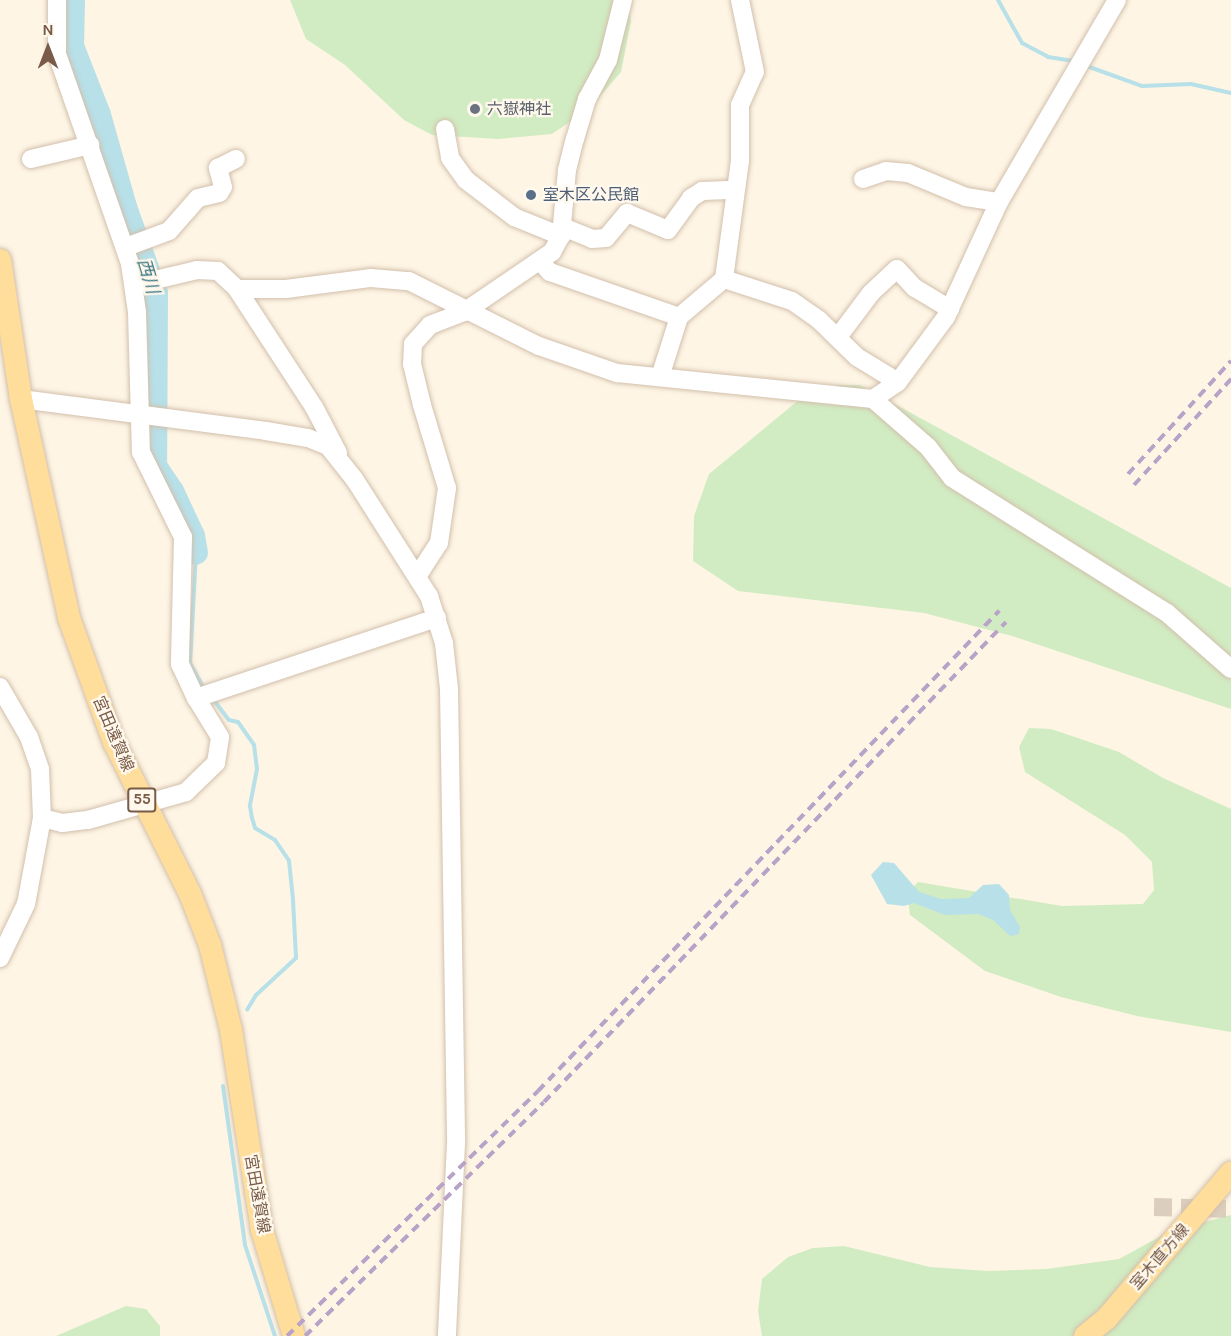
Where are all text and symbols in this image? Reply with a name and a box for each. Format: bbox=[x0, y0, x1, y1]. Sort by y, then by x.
north arrow bbox=[18, 18, 78, 78]
text: N bbox=[42, 20, 54, 39]
place label: 六嶽神社 bbox=[487, 99, 551, 119]
marker: 六嶽神社 bbox=[468, 102, 482, 116]
place label: 室木区公民館 bbox=[543, 185, 639, 205]
marker: 室木区公民館 bbox=[524, 188, 538, 202]
water label: 西川 bbox=[132, 256, 164, 296]
street label: 宮田遠賀線 bbox=[89, 693, 137, 775]
road number: 55 bbox=[127, 788, 157, 812]
street label: 宮田遠賀線 bbox=[241, 1153, 273, 1235]
street label: 室木直方線 bbox=[1127, 1221, 1193, 1293]

